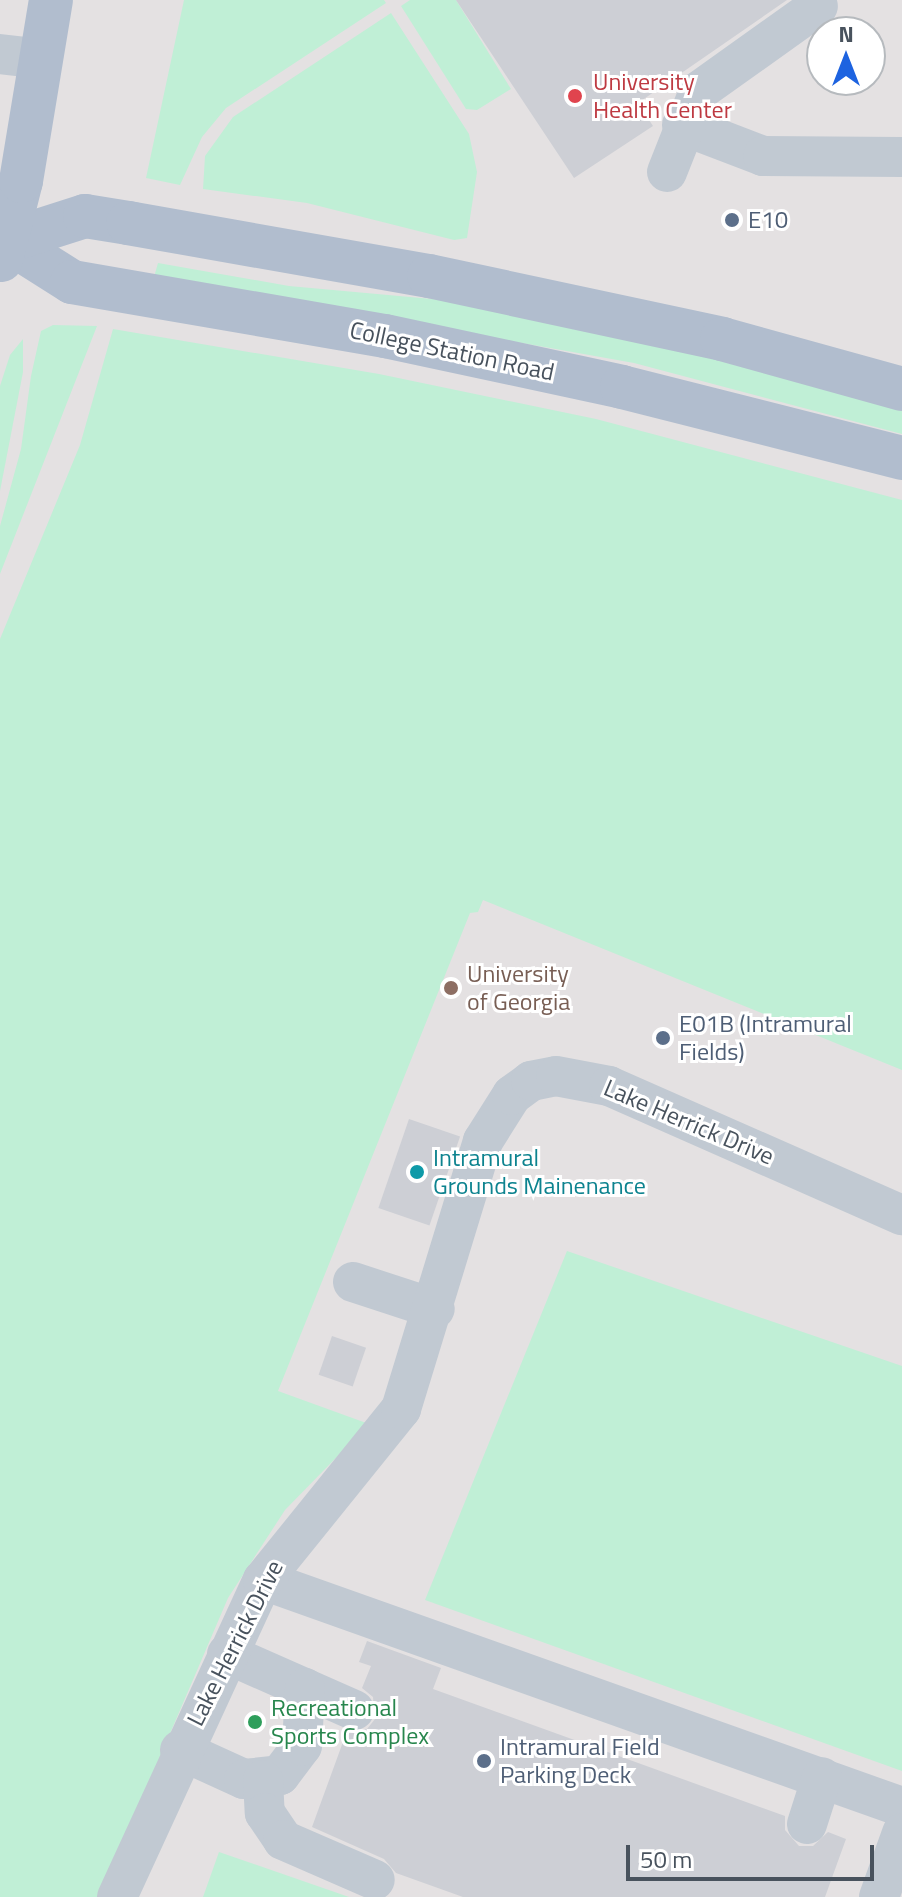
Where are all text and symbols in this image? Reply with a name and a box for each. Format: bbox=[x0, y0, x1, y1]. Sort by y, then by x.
north arrow bbox=[806, 16, 886, 96]
text: N bbox=[838, 17, 854, 51]
place label: University Health Center bbox=[593, 68, 732, 124]
marker: University Health Center bbox=[564, 85, 586, 107]
place label: E10 bbox=[748, 206, 788, 234]
marker: E10 bbox=[723, 211, 741, 229]
street label: College Station Road bbox=[347, 315, 557, 387]
place label: University of Georgia bbox=[467, 960, 570, 1016]
marker: University of Georgia bbox=[442, 979, 460, 997]
place label: E01B (Intramural Fields) bbox=[679, 1010, 852, 1066]
marker: E01B (Intramural Fields) bbox=[654, 1029, 672, 1047]
street label: Lake Herrick Drive bbox=[600, 1073, 778, 1171]
place label: Intramural Grounds Mainenance bbox=[433, 1144, 646, 1200]
marker: Intramural Grounds Mainenance bbox=[408, 1163, 426, 1181]
street label: Lake Herrick Drive bbox=[181, 1555, 289, 1731]
place label: Recreational Sports Complex bbox=[271, 1694, 429, 1750]
marker: Recreational Sports Complex bbox=[246, 1713, 264, 1731]
place label: Intramural Field Parking Deck bbox=[500, 1733, 660, 1789]
marker: Intramural Field Parking Deck bbox=[475, 1752, 493, 1770]
scale bar bbox=[630, 1829, 878, 1879]
text: 50 m bbox=[640, 1841, 692, 1877]

